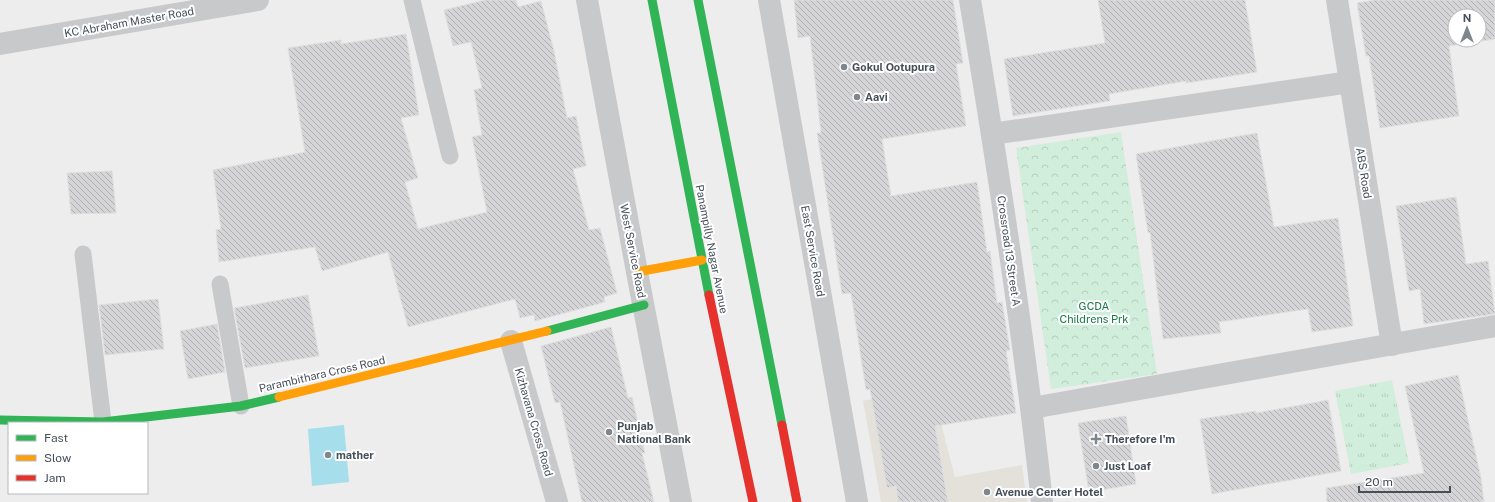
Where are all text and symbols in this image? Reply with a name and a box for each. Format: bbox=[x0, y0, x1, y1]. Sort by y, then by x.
street label: KC Abraham Master Road bbox=[63, 5, 195, 39]
north arrow bbox=[1447, 8, 1487, 48]
text: N bbox=[1463, 12, 1471, 24]
place label: Gokul Ootupura bbox=[852, 61, 935, 73]
marker: Gokul Ootupura bbox=[839, 62, 849, 72]
place label: Aavi bbox=[865, 91, 888, 103]
marker: Aavi bbox=[852, 92, 862, 102]
street label: ABS Road bbox=[1354, 147, 1374, 199]
street label: Panampilly Nagar Avenue bbox=[694, 184, 730, 314]
street label: Crossroad 13 Street A bbox=[995, 195, 1023, 307]
street label: West Service Road bbox=[618, 203, 648, 299]
street label: East Service Road bbox=[799, 204, 827, 298]
park label: GCDA Childrens Prk bbox=[1060, 300, 1128, 325]
street label: Parambithara Cross Road bbox=[258, 354, 386, 394]
street label: Kizhavana Cross Road bbox=[513, 366, 555, 478]
place label: Punjab National Bank bbox=[617, 420, 692, 445]
legend bbox=[8, 422, 148, 494]
marker: Punjab National Bank bbox=[604, 427, 614, 437]
text: Fast bbox=[44, 431, 69, 445]
marker: Therefore I'm bbox=[1090, 433, 1102, 445]
place label: Therefore I'm bbox=[1105, 433, 1175, 445]
place label: mather bbox=[336, 449, 374, 461]
marker: mather bbox=[323, 450, 333, 460]
text: Slow bbox=[44, 451, 72, 465]
place label: Just Loaf bbox=[1104, 460, 1151, 472]
marker: Just Loaf bbox=[1091, 461, 1101, 471]
scale bar bbox=[1359, 468, 1450, 494]
text: Jam bbox=[44, 471, 66, 485]
text: 20 m bbox=[1365, 475, 1393, 489]
place label: Avenue Center Hotel bbox=[995, 486, 1104, 498]
marker: Avenue Center Hotel bbox=[982, 487, 992, 497]

